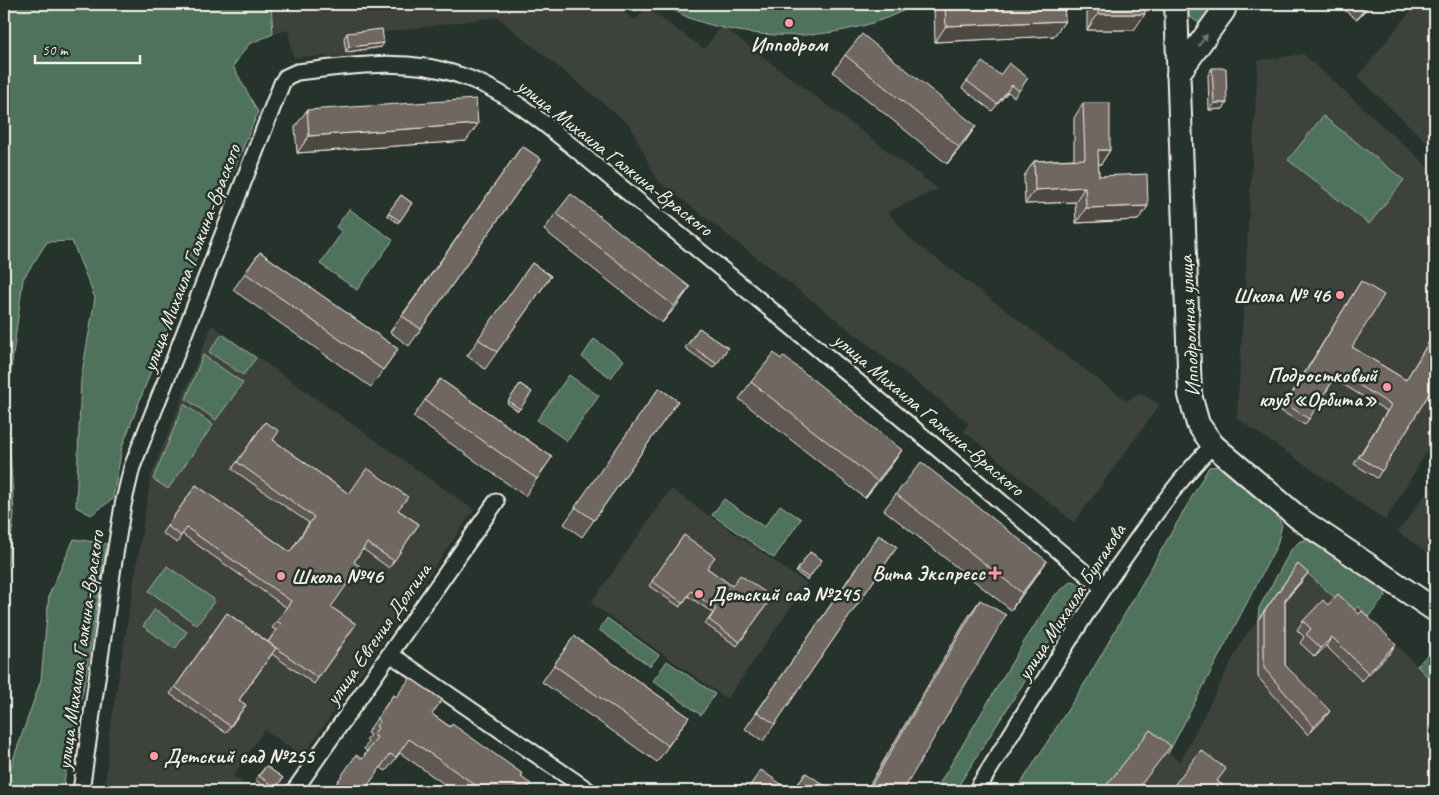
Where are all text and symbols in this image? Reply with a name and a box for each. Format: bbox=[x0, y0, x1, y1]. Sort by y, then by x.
marker: Ипподром bbox=[783, 17, 795, 29]
place label: Ипподром bbox=[751, 31, 829, 57]
scale bar bbox=[35, 32, 140, 64]
one-way arrow bbox=[1198, 33, 1208, 47]
text: 50 m bbox=[42, 41, 69, 60]
street label: улица Михаила Галкина-Враского bbox=[510, 71, 719, 242]
street label: улица Михаила Галкина-Враского bbox=[135, 139, 247, 377]
street label: Ипподромная улица bbox=[1172, 253, 1206, 397]
place label: Школа № 46 bbox=[1233, 282, 1332, 308]
marker: Школа № 46 bbox=[1334, 289, 1346, 301]
street label: улица Михаила Галкина-Враского bbox=[827, 325, 1031, 502]
place label: Подростковый клуб «Орбита» bbox=[1259, 362, 1379, 412]
marker: Подростковый клуб «Орбита» bbox=[1381, 381, 1393, 393]
street label: улица Михаила Булгакова bbox=[1010, 518, 1132, 687]
street label: улица Михаила Галкина-Враского bbox=[50, 527, 110, 773]
street label: улица Евгения Долгина bbox=[318, 556, 438, 712]
place label: Вита Экспресс bbox=[872, 560, 986, 586]
place label: Школа №46 bbox=[291, 563, 385, 589]
marker: Вита Экспресс bbox=[989, 567, 1001, 579]
marker: Школа №46 bbox=[275, 570, 287, 582]
place label: Детский сад №245 bbox=[709, 581, 861, 607]
marker: Детский сад №245 bbox=[693, 588, 705, 600]
place label: Детский сад №255 bbox=[164, 743, 316, 769]
marker: Детский сад №255 bbox=[148, 750, 160, 762]

